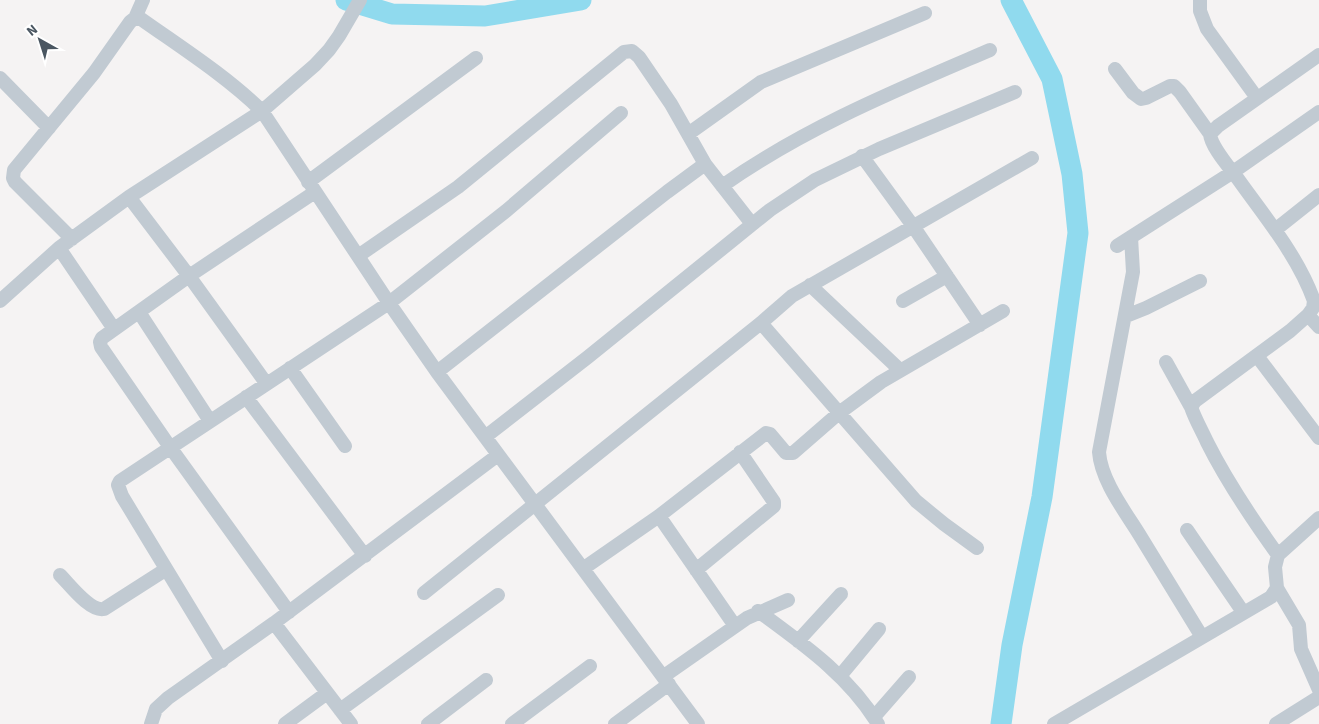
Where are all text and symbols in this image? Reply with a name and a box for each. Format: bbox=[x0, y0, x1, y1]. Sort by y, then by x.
north arrow bbox=[15, 15, 65, 65]
text: N bbox=[23, 20, 42, 41]

